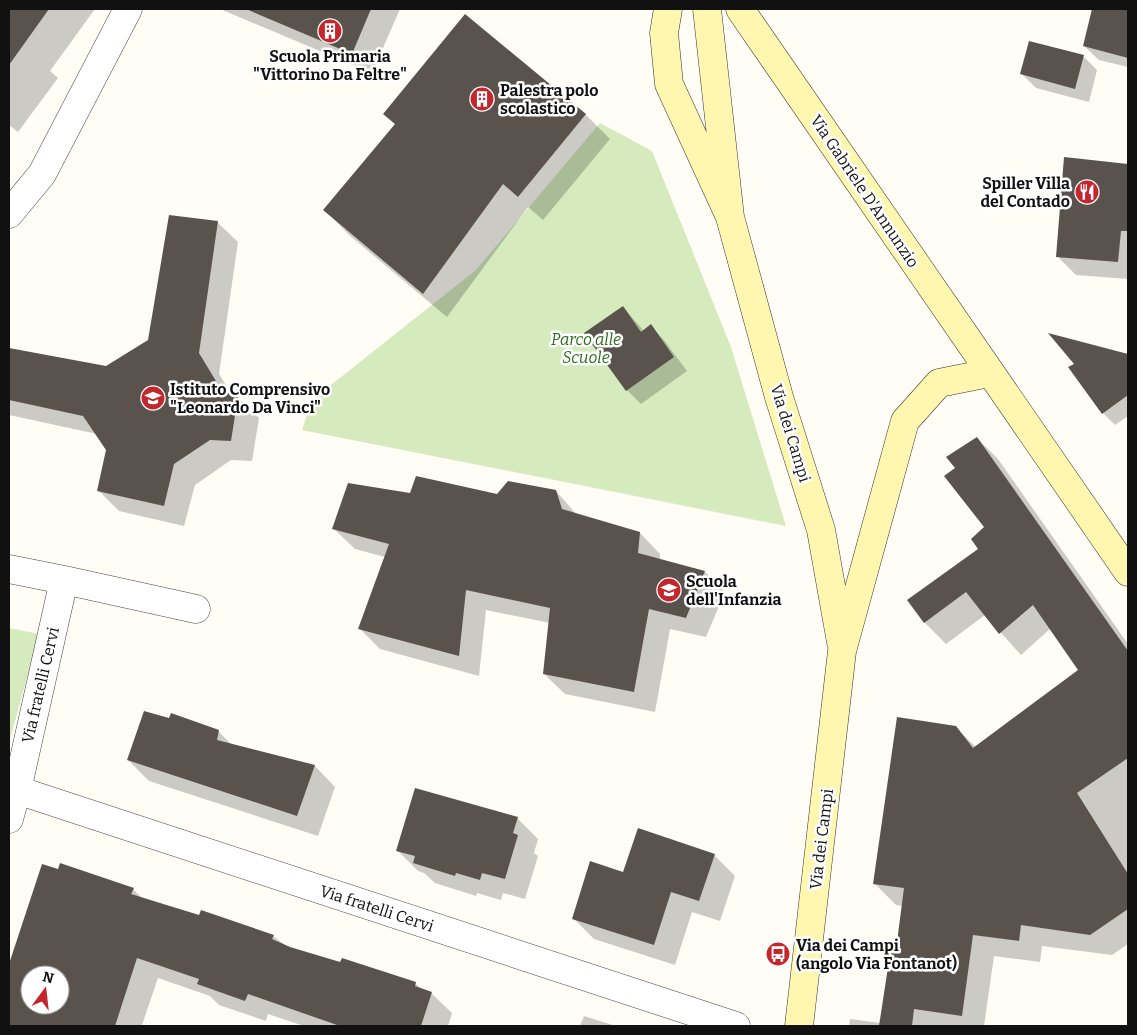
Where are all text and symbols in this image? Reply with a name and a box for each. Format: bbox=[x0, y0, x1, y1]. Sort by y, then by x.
building icon: Scuola Primaria "Vittorino Da Feltre" bbox=[317, 18, 343, 44]
place label: Scuola Primaria "Vittorino Da Feltre" bbox=[253, 47, 407, 84]
place label: Palestra polo scolastico bbox=[500, 81, 598, 118]
building icon: Palestra polo scolastico bbox=[469, 86, 495, 112]
street label: Via Gabriele D'Annunzio bbox=[806, 111, 923, 271]
place label: Spiller Villa del Contado bbox=[980, 174, 1070, 211]
restaurant icon: Spiller Villa del Contado bbox=[1074, 179, 1100, 205]
park label: Parco alle Scuole bbox=[551, 330, 621, 367]
place label: Istituto Comprensivo "Leonardo Da Vinci" bbox=[170, 380, 330, 417]
street label: Via dei Campi bbox=[767, 382, 814, 485]
school or university icon: Istituto Comprensivo "Leonardo Da Vinci" bbox=[140, 385, 166, 411]
place label: Scuola dell'Infanzia bbox=[686, 572, 781, 609]
school or university icon: Scuola dell'Infanzia bbox=[656, 577, 682, 603]
street label: Via fratelli Cervi bbox=[18, 625, 63, 745]
street label: Via dei Campi bbox=[806, 787, 837, 891]
street label: Via fratelli Cervi bbox=[318, 881, 436, 936]
place label: Via dei Campi (angolo Via Fontanot) bbox=[796, 936, 957, 973]
bus stop icon: Via dei Campi (angolo Via Fontanot) bbox=[765, 941, 791, 967]
north arrow bbox=[20, 965, 70, 1015]
text: N bbox=[41, 968, 56, 988]

